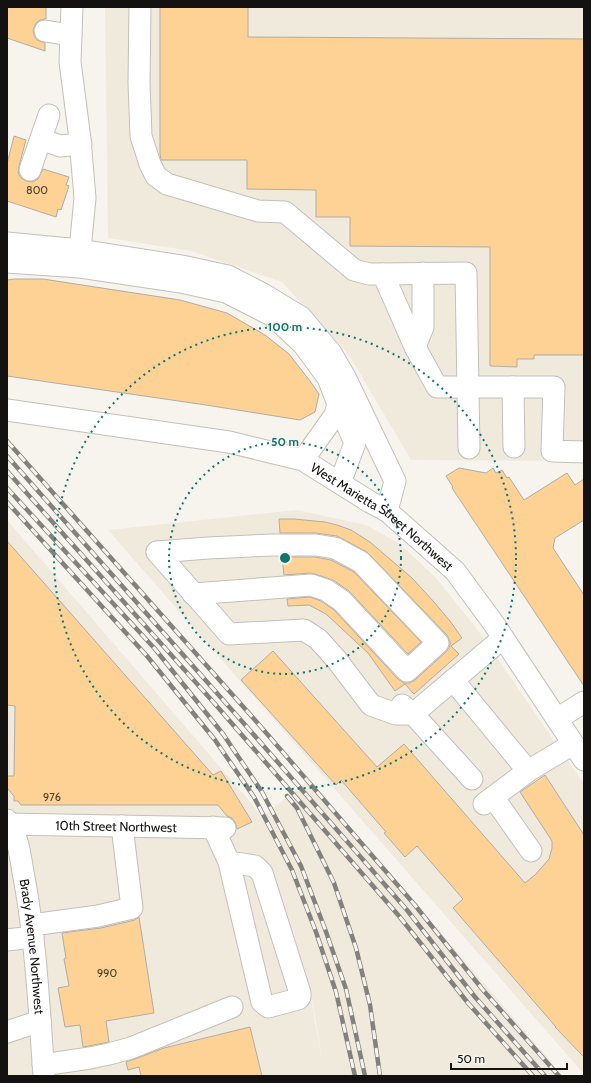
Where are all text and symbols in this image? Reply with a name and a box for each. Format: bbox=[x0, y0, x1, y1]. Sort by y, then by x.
house number: 800 bbox=[26, 183, 48, 197]
text: 100 m bbox=[268, 319, 302, 334]
text: 50 m bbox=[271, 434, 299, 449]
street label: West Marietta Street Northwest bbox=[308, 459, 457, 574]
centre of rings bbox=[278, 551, 292, 565]
house number: 976 bbox=[43, 790, 61, 804]
street label: 10th Street Northwest bbox=[55, 817, 177, 835]
street label: Brady Avenue Northwest bbox=[16, 877, 48, 1015]
house number: 990 bbox=[97, 966, 117, 980]
scale bar bbox=[451, 1045, 567, 1071]
text: 50 m bbox=[457, 1051, 485, 1066]

